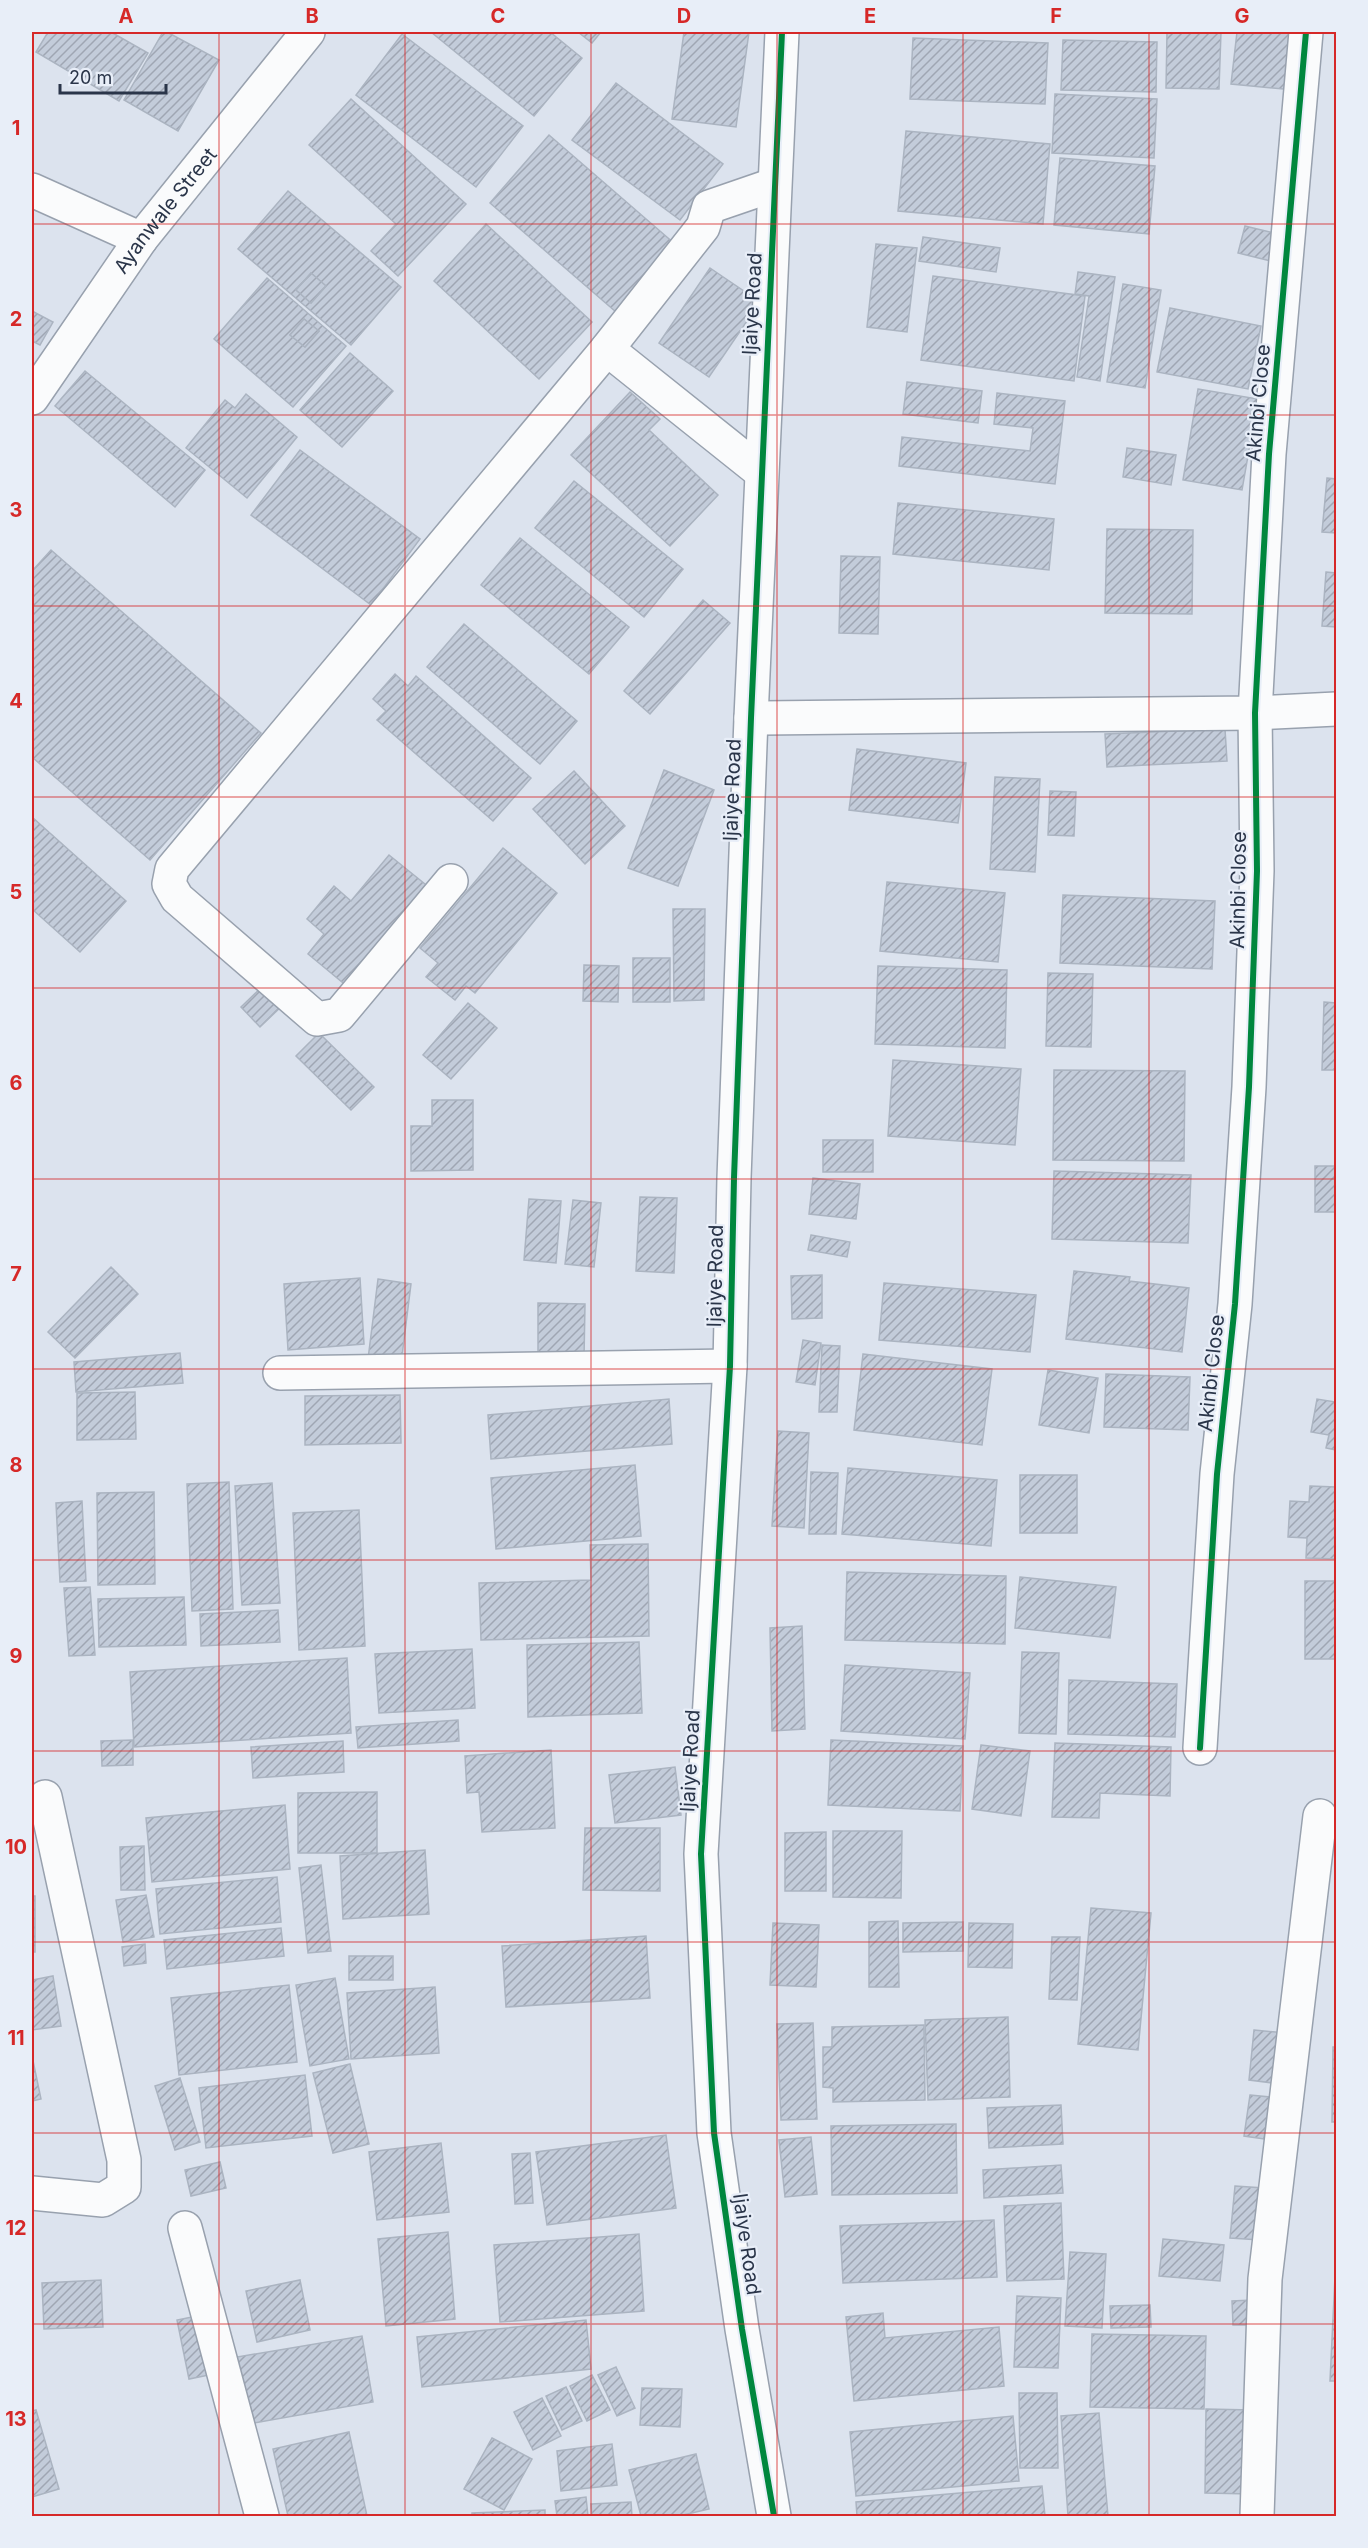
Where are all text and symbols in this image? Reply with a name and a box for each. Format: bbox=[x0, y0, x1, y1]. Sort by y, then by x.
text: A bbox=[119, 4, 134, 28]
text: B bbox=[305, 4, 319, 28]
text: C bbox=[491, 4, 505, 28]
text: D bbox=[677, 4, 691, 28]
text: E bbox=[864, 4, 876, 28]
text: F bbox=[1050, 4, 1062, 28]
text: G bbox=[1234, 4, 1250, 28]
scale bar bbox=[60, 57, 166, 95]
text: 20 m bbox=[69, 67, 112, 88]
text: 1 bbox=[12, 116, 20, 140]
street label: Ayanwale Street bbox=[109, 143, 222, 278]
street label: Ijaiye Road bbox=[737, 252, 767, 356]
text: 2 bbox=[10, 307, 22, 331]
street label: Akinbi Close bbox=[1241, 343, 1275, 463]
text: 3 bbox=[10, 498, 22, 522]
text: 4 bbox=[9, 689, 23, 713]
street label: Ijaiye Road bbox=[718, 738, 746, 842]
street label: Akinbi Close bbox=[1225, 831, 1251, 949]
text: 5 bbox=[10, 880, 22, 904]
text: 6 bbox=[10, 1071, 23, 1095]
street label: Ijaiye Road bbox=[702, 1224, 728, 1328]
text: 7 bbox=[10, 1262, 22, 1286]
street label: Akinbi Close bbox=[1193, 1313, 1229, 1433]
text: 8 bbox=[9, 1453, 23, 1477]
text: 9 bbox=[10, 1644, 23, 1668]
street label: Ijaiye Road bbox=[675, 1709, 705, 1813]
text: 10 bbox=[5, 1835, 27, 1859]
text: 11 bbox=[7, 2026, 25, 2050]
street label: Ijaiye Road bbox=[728, 2191, 766, 2297]
text: 12 bbox=[5, 2216, 27, 2240]
text: 13 bbox=[5, 2407, 27, 2431]

